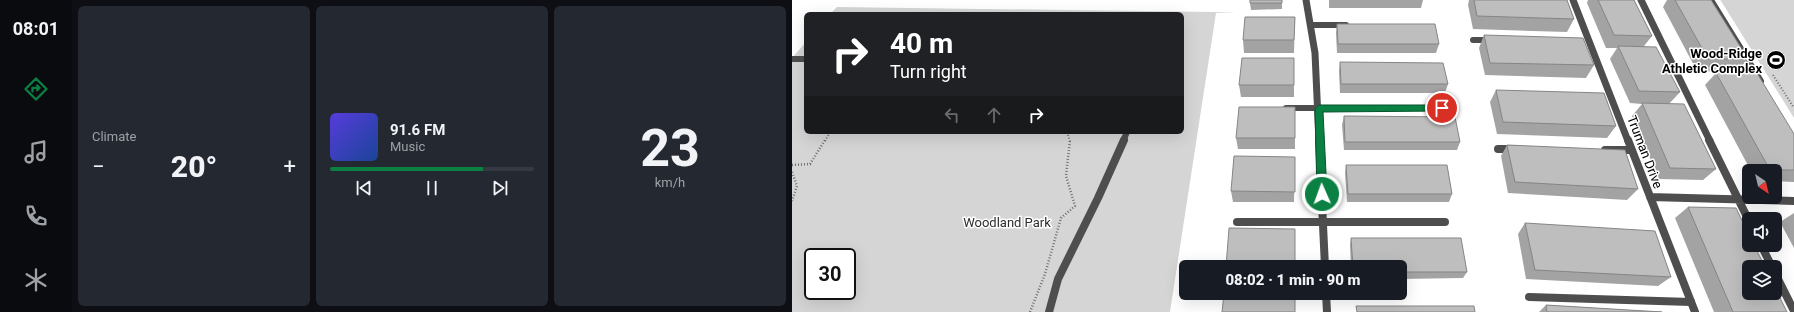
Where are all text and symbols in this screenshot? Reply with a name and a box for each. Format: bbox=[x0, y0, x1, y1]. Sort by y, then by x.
text: 08:01 bbox=[13, 18, 59, 39]
text: 40 m bbox=[890, 27, 953, 60]
icon: right bbox=[824, 28, 876, 80]
place label: Wood-Ridge Athletic Complex bbox=[1662, 46, 1762, 76]
sports icon: Wood-Ridge Athletic Complex bbox=[1765, 49, 1787, 71]
text: Turn right bbox=[890, 61, 967, 82]
icon: directions bbox=[22, 75, 50, 103]
pin bbox=[1425, 91, 1459, 125]
icon: arrive bbox=[1431, 97, 1453, 119]
icon: left bbox=[941, 104, 963, 126]
icon: ahead bbox=[983, 104, 1005, 126]
icon: right bbox=[1025, 104, 1047, 126]
street label: Truman Drive bbox=[1624, 113, 1666, 191]
text: 23 bbox=[640, 118, 700, 179]
text: 91.6 FM bbox=[390, 121, 445, 139]
text: Climate bbox=[92, 129, 136, 144]
icon: music bbox=[22, 138, 50, 166]
text: Music bbox=[390, 139, 425, 154]
text: 20° bbox=[171, 149, 217, 184]
text: − bbox=[92, 154, 105, 179]
text: + bbox=[284, 154, 296, 179]
north arrow bbox=[1742, 164, 1782, 204]
map controls bbox=[1742, 164, 1782, 300]
position arrow bbox=[1301, 173, 1343, 215]
text: km/h bbox=[655, 175, 685, 190]
icon: previous bbox=[353, 177, 375, 199]
icon: pause bbox=[421, 177, 443, 199]
icon: next bbox=[489, 177, 511, 199]
icon: phone bbox=[22, 202, 50, 230]
button: sound bbox=[1742, 212, 1782, 252]
park label: Woodland Park bbox=[963, 215, 1051, 230]
speed limit sign: 30 bbox=[804, 248, 856, 300]
button: layers bbox=[1742, 260, 1782, 300]
icon: climate bbox=[22, 266, 50, 294]
text: 08:02 · 1 min · 90 m bbox=[1225, 271, 1361, 289]

